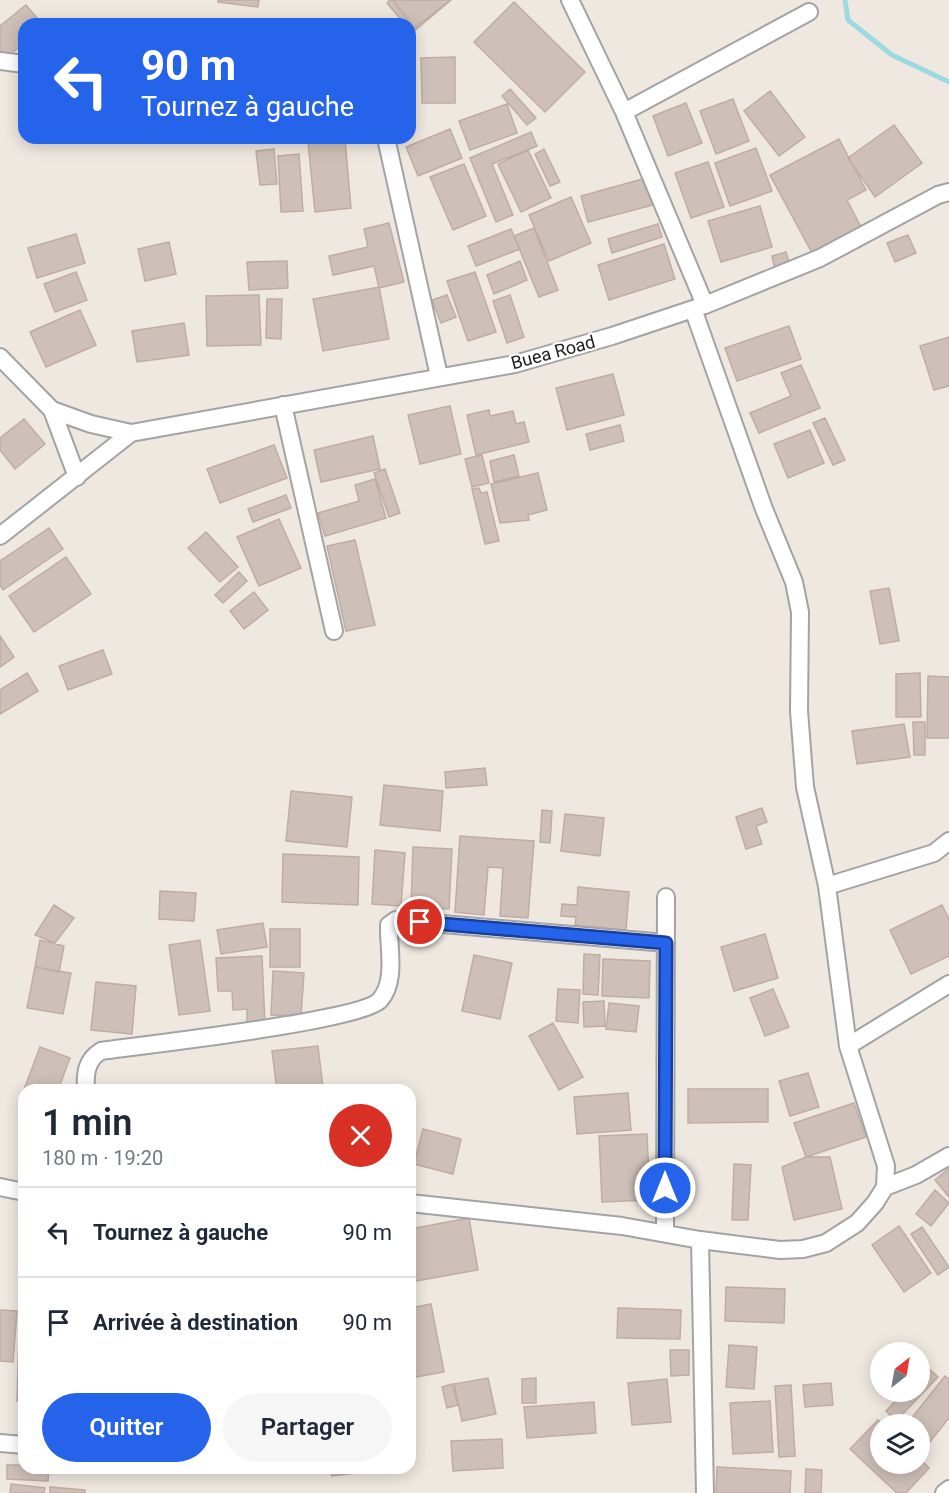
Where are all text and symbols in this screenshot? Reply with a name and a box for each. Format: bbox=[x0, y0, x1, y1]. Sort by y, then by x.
text: 90 m bbox=[141, 41, 236, 90]
icon: left bbox=[42, 42, 120, 120]
text: Tournez à gauche bbox=[141, 91, 354, 123]
street label: Buea Road bbox=[509, 331, 597, 373]
pin bbox=[394, 896, 445, 947]
icon: arrive bbox=[403, 905, 436, 938]
text: 1 min bbox=[42, 1102, 132, 1144]
button: close bbox=[329, 1104, 392, 1167]
text: 180 m · 19:20 bbox=[42, 1146, 163, 1170]
position arrow bbox=[633, 1156, 697, 1220]
icon: left bbox=[42, 1216, 75, 1249]
text: Tournez à gauche bbox=[93, 1220, 268, 1245]
text: 90 m bbox=[343, 1220, 392, 1245]
icon: arrive bbox=[42, 1306, 75, 1339]
text: Arrivée à destination bbox=[93, 1310, 298, 1335]
text: 90 m bbox=[343, 1310, 392, 1335]
north arrow bbox=[870, 1342, 930, 1402]
map controls bbox=[870, 1342, 930, 1474]
button: Quitter bbox=[42, 1393, 211, 1462]
button: Partager bbox=[223, 1393, 392, 1462]
button: layers bbox=[870, 1414, 930, 1474]

